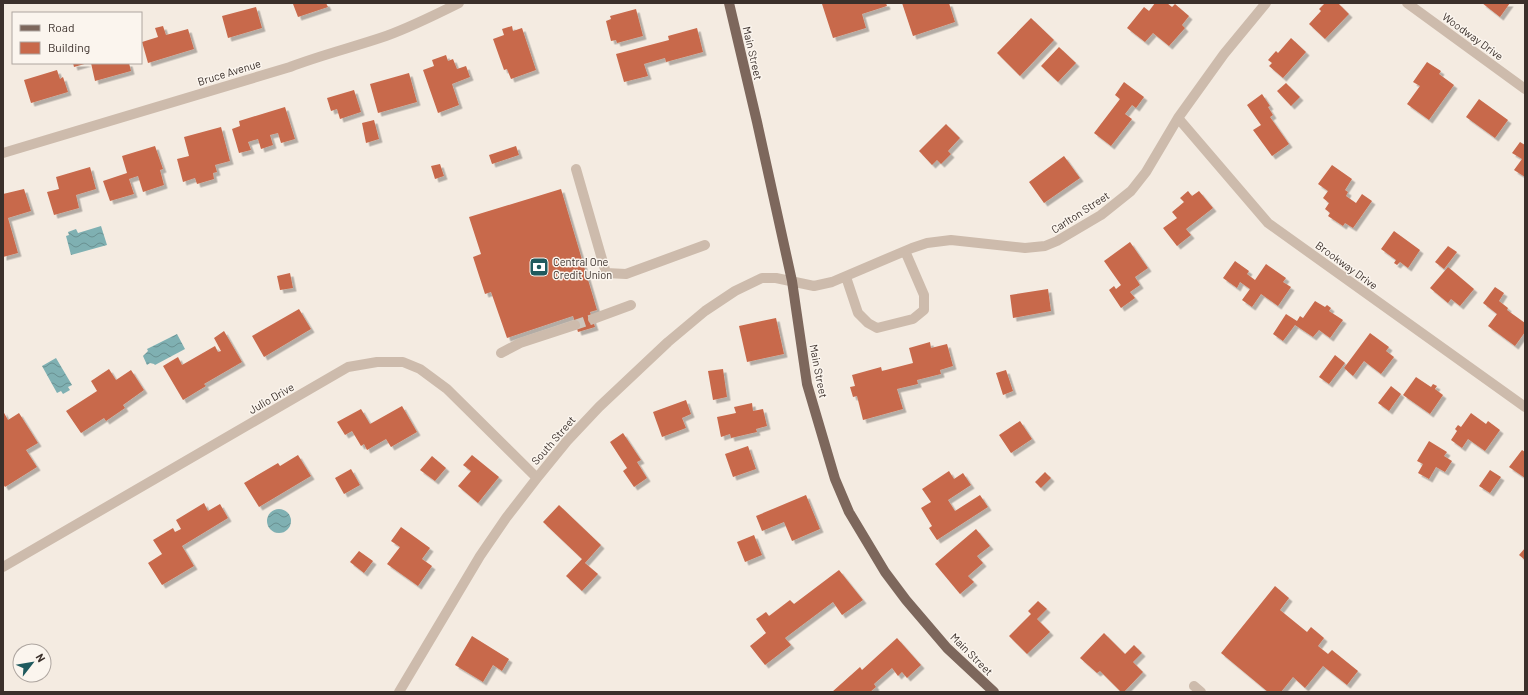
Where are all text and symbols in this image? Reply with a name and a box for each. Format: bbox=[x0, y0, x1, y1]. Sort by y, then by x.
street label: Woodway Drive bbox=[1440, 10, 1506, 63]
legend bbox=[12, 12, 142, 64]
text: Road bbox=[48, 20, 75, 34]
street label: Main Street bbox=[741, 25, 765, 81]
text: Building bbox=[48, 40, 90, 54]
street label: Bruce Avenue bbox=[196, 56, 262, 88]
street label: Carlton Street bbox=[1048, 188, 1112, 236]
street label: Brookway Drive bbox=[1313, 238, 1381, 292]
place label: Central One Credit Union bbox=[553, 255, 612, 281]
bank icon: Central One Credit Union bbox=[528, 256, 550, 278]
street label: Main Street bbox=[807, 343, 831, 399]
street label: Julio Drive bbox=[246, 380, 296, 416]
street label: South Street bbox=[528, 413, 578, 467]
street label: Main Street bbox=[948, 630, 996, 678]
north arrow bbox=[12, 643, 52, 683]
text: N bbox=[34, 651, 48, 664]

